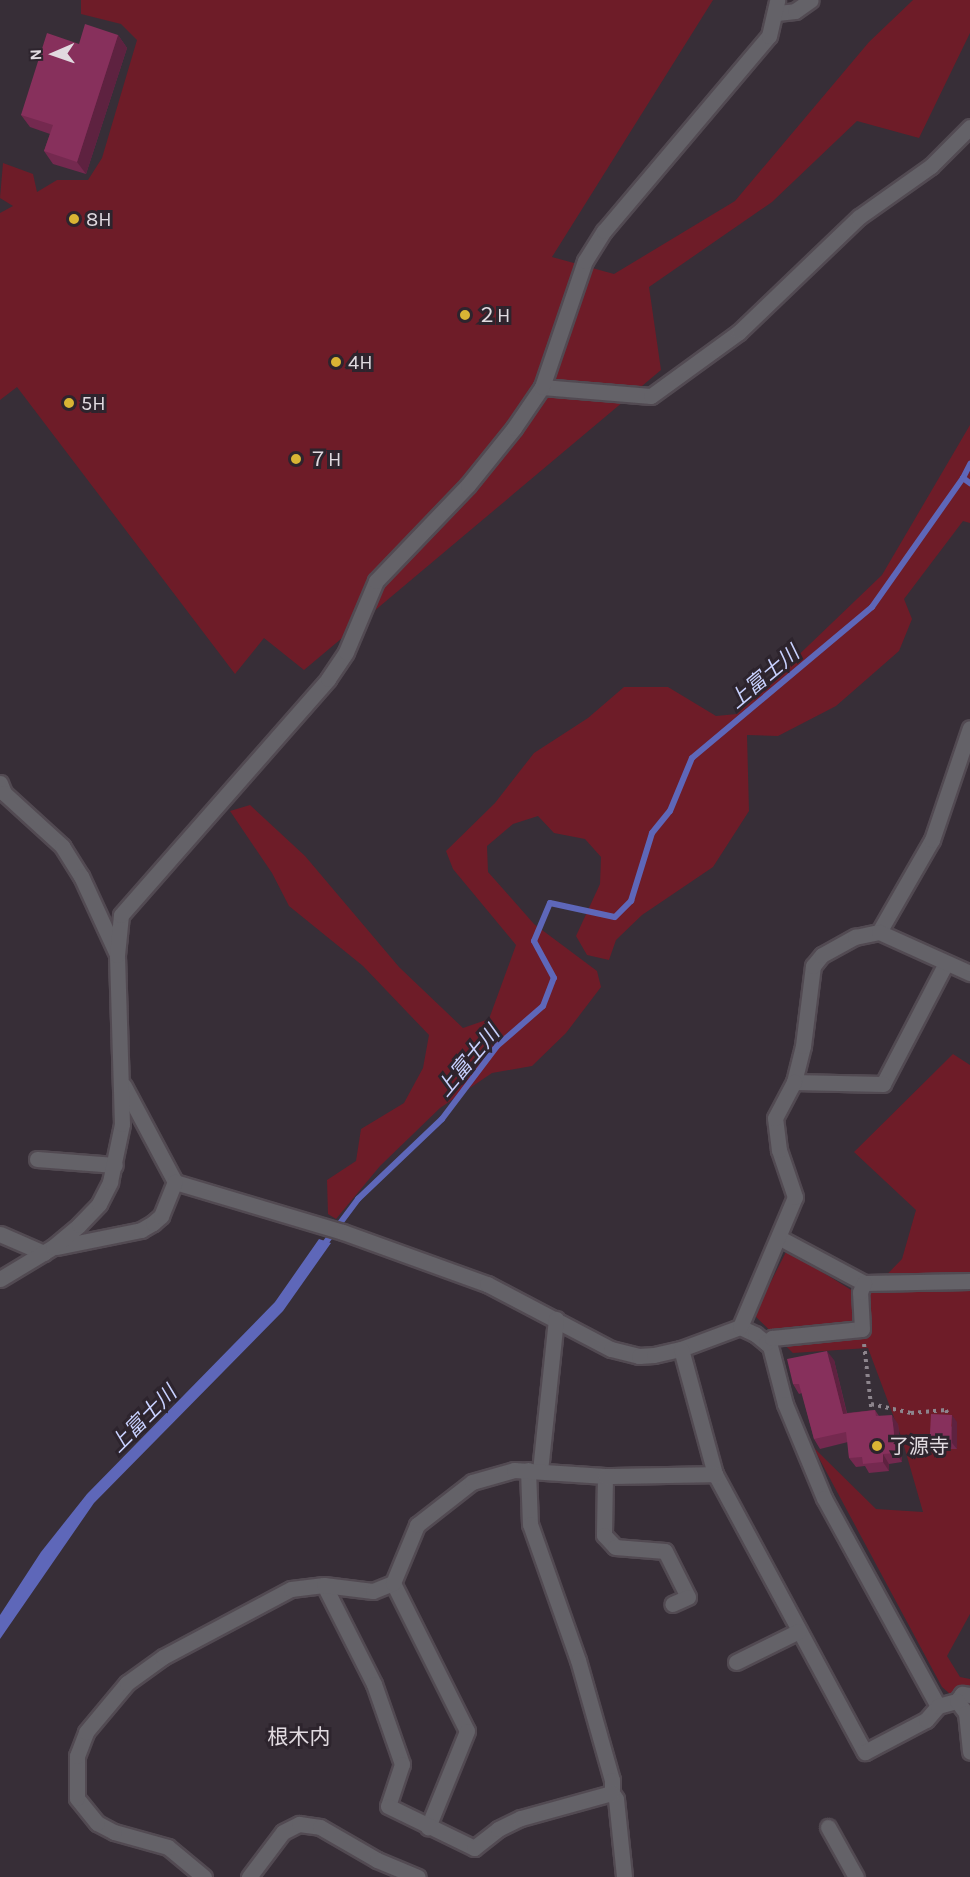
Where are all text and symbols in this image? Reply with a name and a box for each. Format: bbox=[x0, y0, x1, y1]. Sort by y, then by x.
north arrow bbox=[24, 24, 84, 84]
text: N bbox=[26, 49, 45, 61]
place label: 8H bbox=[86, 207, 112, 231]
marker: 8H bbox=[67, 212, 81, 226]
place label: ２H bbox=[477, 303, 510, 327]
marker: ２H bbox=[458, 308, 472, 322]
place label: 4H bbox=[348, 350, 373, 374]
marker: 4H bbox=[329, 355, 343, 369]
place label: 5H bbox=[81, 391, 106, 415]
marker: 5H bbox=[62, 396, 76, 410]
place label: ７H bbox=[308, 447, 341, 471]
marker: ７H bbox=[289, 452, 303, 466]
water label: 上富士川 bbox=[724, 640, 804, 714]
water label: 上富士川 bbox=[431, 1021, 505, 1101]
water label: 上富士川 bbox=[104, 1380, 182, 1458]
place label: 了源寺 bbox=[889, 1434, 949, 1458]
marker: 了源寺 bbox=[870, 1439, 884, 1453]
district label: 根木内 bbox=[268, 1724, 330, 1750]

